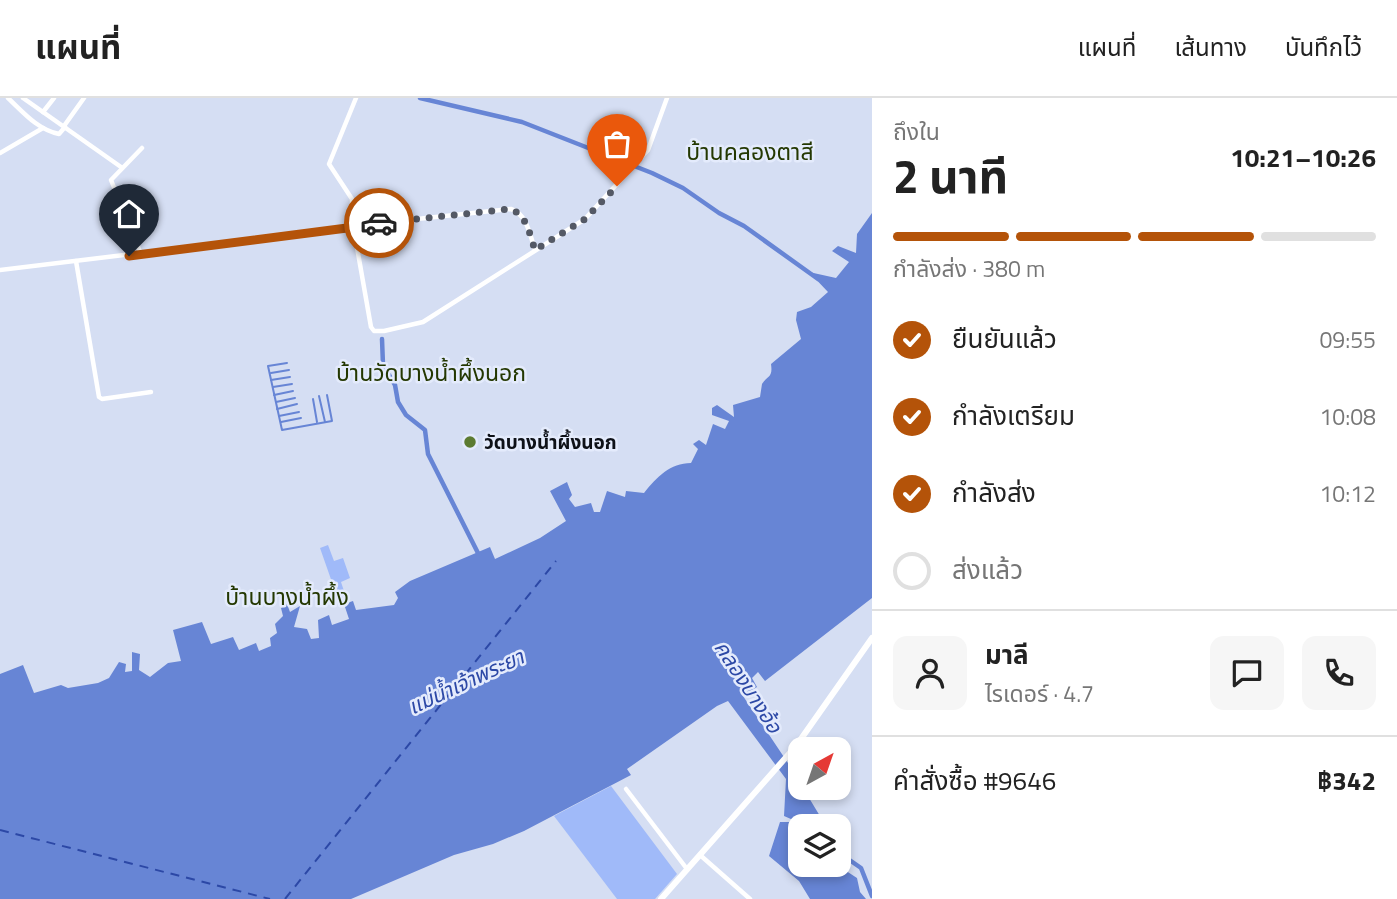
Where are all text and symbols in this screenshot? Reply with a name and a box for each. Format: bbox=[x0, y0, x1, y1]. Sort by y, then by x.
text: แผนที่ bbox=[35, 22, 121, 72]
text: แผนที่ bbox=[1078, 29, 1136, 65]
text: เส้นทาง bbox=[1174, 29, 1247, 65]
text: บันทึกไว้ bbox=[1285, 29, 1362, 65]
pin bbox=[587, 114, 647, 186]
text: ถึงใน bbox=[893, 114, 940, 149]
icon: bag bbox=[598, 125, 636, 163]
district label: บ้านคลองตาสี bbox=[686, 134, 814, 169]
text: 10:21–10:26 bbox=[1230, 138, 1376, 177]
text: 2 นาที bbox=[893, 141, 1008, 211]
pin bbox=[99, 184, 159, 256]
courier bbox=[344, 188, 414, 258]
icon: home bbox=[110, 195, 148, 233]
icon: car bbox=[360, 204, 398, 242]
text: กำลังส่ง · 380 m bbox=[893, 251, 1045, 286]
text: ยืนยันแล้ว bbox=[952, 319, 1057, 358]
icon: check bbox=[893, 321, 931, 359]
text: 09:55 bbox=[1319, 322, 1376, 357]
district label: บ้านวัดบางน้ำผึ้งนอก bbox=[336, 355, 526, 390]
text: กำลังเตรียม bbox=[952, 396, 1075, 435]
icon: check bbox=[893, 398, 931, 436]
text: 10:08 bbox=[1319, 399, 1376, 434]
place label: วัดบางน้ำผึ้งนอก bbox=[484, 427, 617, 456]
marker: วัดบางน้ำผึ้งนอก bbox=[462, 434, 478, 450]
text: กำลังส่ง bbox=[952, 473, 1036, 512]
icon: check bbox=[893, 475, 931, 513]
text: 10:12 bbox=[1319, 476, 1376, 511]
text: ส่งแล้ว bbox=[952, 550, 1023, 589]
district label: บ้านบางน้ำผึ้ง bbox=[225, 579, 349, 614]
water label: คลองบางอ้อ bbox=[707, 634, 791, 740]
text: มาลี bbox=[985, 635, 1029, 674]
button: person bbox=[893, 636, 967, 710]
button: chat bbox=[1210, 636, 1284, 710]
button: phone bbox=[1302, 636, 1376, 710]
water label: แม่น้ำเจ้าพระยา bbox=[402, 640, 530, 722]
text: ไรเดอร์ · 4.7 bbox=[985, 676, 1094, 711]
north arrow bbox=[788, 737, 850, 800]
map controls bbox=[788, 737, 851, 877]
text: คำสั่งซื้อ #9646 bbox=[893, 761, 1056, 800]
text: ฿342 bbox=[1317, 761, 1376, 800]
button: layers bbox=[788, 814, 851, 877]

